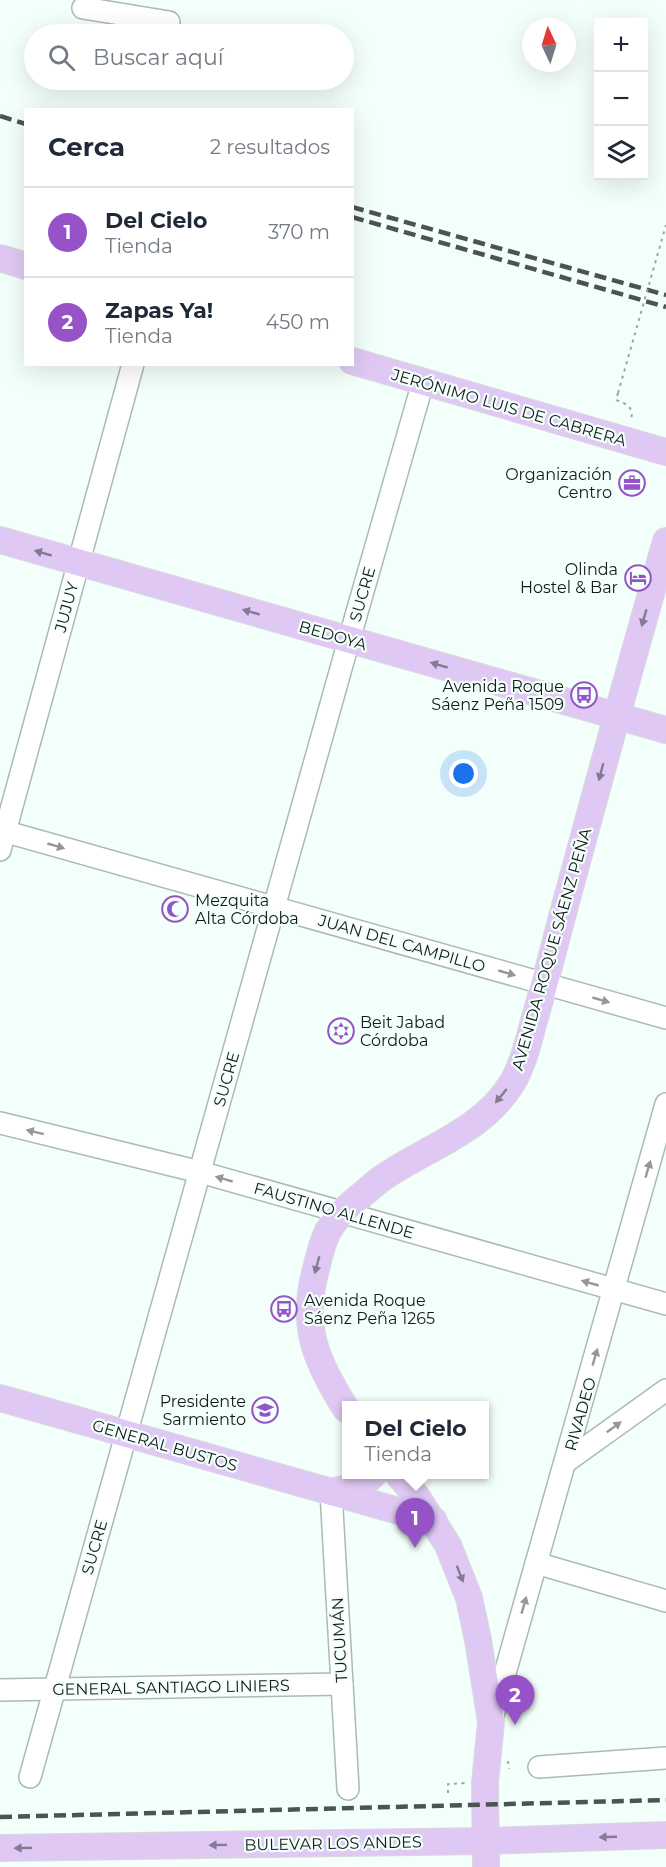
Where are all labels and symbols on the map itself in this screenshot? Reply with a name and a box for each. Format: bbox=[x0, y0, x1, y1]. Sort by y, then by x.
north arrow bbox=[522, 18, 576, 72]
street label: JERÓNIMO LUIS DE CABRERA bbox=[388, 365, 629, 450]
place label: Organización Centro bbox=[505, 465, 612, 502]
office icon: Organización Centro bbox=[617, 468, 647, 498]
one-way arrow bbox=[34, 548, 52, 557]
place label: Olinda Hostel & Bar bbox=[520, 560, 618, 597]
hotel icon: Olinda Hostel & Bar bbox=[623, 563, 653, 593]
street label: SUCRE bbox=[346, 565, 379, 624]
street label: JUJUY bbox=[50, 579, 83, 635]
one-way arrow bbox=[242, 607, 260, 616]
one-way arrow bbox=[639, 609, 648, 627]
street label: BEDOYA bbox=[297, 617, 370, 654]
one-way arrow bbox=[430, 660, 448, 669]
place label: Avenida Roque Sáenz Peña 1509 bbox=[431, 677, 564, 714]
bus stop icon: Avenida Roque Sáenz Peña 1509 bbox=[569, 680, 599, 710]
your location bbox=[449, 759, 478, 788]
one-way arrow bbox=[596, 764, 605, 782]
street label: AVENIDA ROQUE SÁENZ PEÑA bbox=[508, 825, 595, 1072]
one-way arrow bbox=[47, 841, 65, 851]
place label: Mezquita Alta Córdoba bbox=[195, 891, 299, 928]
mosque icon: Mezquita Alta Córdoba bbox=[160, 894, 190, 924]
street label: JUAN DEL CAMPILLO bbox=[315, 910, 487, 976]
one-way arrow bbox=[498, 969, 516, 978]
one-way arrow bbox=[592, 996, 610, 1005]
place label: Beit Jabad Córdoba bbox=[360, 1013, 445, 1050]
synagogue icon: Beit Jabad Córdoba bbox=[326, 1016, 356, 1046]
street label: SUCRE bbox=[210, 1050, 243, 1109]
one-way arrow bbox=[495, 1088, 508, 1104]
one-way arrow bbox=[26, 1126, 44, 1136]
one-way arrow bbox=[644, 1160, 653, 1178]
one-way arrow bbox=[215, 1174, 233, 1183]
street label: FAUSTINO ALLENDE bbox=[252, 1179, 416, 1242]
one-way arrow bbox=[311, 1255, 321, 1274]
one-way arrow bbox=[580, 1277, 599, 1287]
place label: Avenida Roque Sáenz Peña 1265 bbox=[304, 1291, 435, 1328]
bus stop icon: Avenida Roque Sáenz Peña 1265 bbox=[269, 1294, 299, 1324]
one-way arrow bbox=[591, 1348, 601, 1366]
street label: RIVADEO bbox=[561, 1375, 600, 1453]
place label: Presidente Sarmiento bbox=[160, 1392, 246, 1429]
school or university icon: Presidente Sarmiento bbox=[250, 1395, 280, 1425]
street label: GENERAL BUSTOS bbox=[90, 1416, 240, 1475]
one-way arrow bbox=[606, 1421, 622, 1433]
pin: 1 bbox=[396, 1498, 434, 1548]
street label: SUCRE bbox=[78, 1518, 111, 1577]
one-way arrow bbox=[455, 1565, 465, 1583]
one-way arrow bbox=[520, 1596, 529, 1614]
street label: TUCUMÁN bbox=[328, 1597, 351, 1683]
street label: GENERAL SANTIAGO LINIERS bbox=[52, 1676, 290, 1699]
pin: 2 bbox=[496, 1676, 534, 1725]
street label: BULEVAR LOS ANDES bbox=[244, 1832, 422, 1855]
one-way arrow bbox=[598, 1832, 617, 1841]
one-way arrow bbox=[208, 1840, 227, 1850]
one-way arrow bbox=[13, 1843, 32, 1852]

